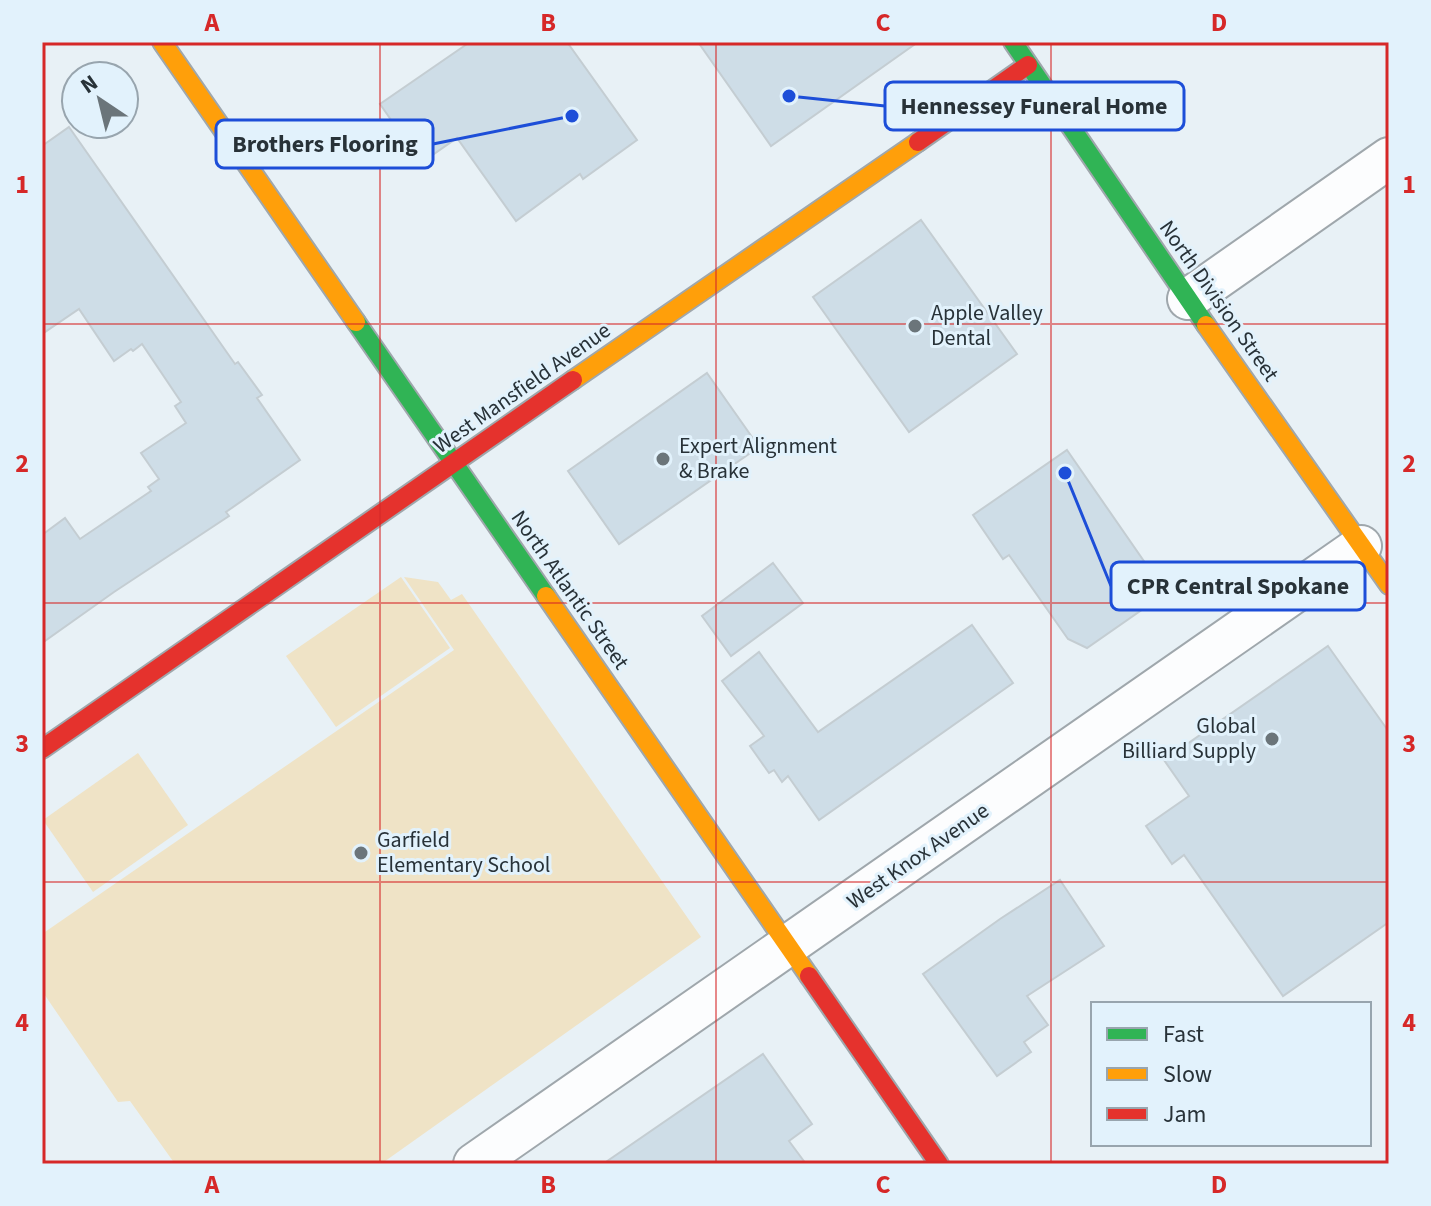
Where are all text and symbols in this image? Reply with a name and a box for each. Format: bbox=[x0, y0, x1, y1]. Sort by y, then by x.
text: A bbox=[204, 4, 221, 41]
text: B bbox=[540, 4, 556, 41]
text: C bbox=[875, 4, 891, 41]
text: D bbox=[1211, 4, 1227, 41]
north arrow bbox=[60, 60, 140, 140]
text: N bbox=[74, 67, 104, 102]
callout: Hennessey Funeral Home bbox=[885, 82, 1184, 130]
text: Hennessey Funeral Home bbox=[901, 89, 1167, 124]
callout: Brothers Flooring bbox=[216, 120, 433, 168]
text: Brothers Flooring bbox=[232, 127, 418, 162]
text: 1 bbox=[15, 166, 29, 203]
text: 1 bbox=[1402, 166, 1416, 203]
street label: North Division Street bbox=[1151, 214, 1287, 389]
place label: Apple Valley Dental bbox=[931, 297, 1043, 354]
street label: West Mansfield Avenue bbox=[427, 315, 617, 461]
marker: Apple Valley Dental bbox=[906, 317, 924, 335]
place label: Expert Alignment & Brake bbox=[679, 430, 838, 487]
text: 2 bbox=[15, 445, 29, 482]
text: 2 bbox=[1402, 445, 1416, 482]
marker: Expert Alignment & Brake bbox=[654, 450, 672, 468]
street label: North Atlantic Street bbox=[503, 504, 637, 677]
callout: CPR Central Spokane bbox=[1111, 562, 1365, 610]
text: CPR Central Spokane bbox=[1127, 569, 1349, 604]
place label: Global Billiard Supply bbox=[1122, 710, 1257, 767]
text: 3 bbox=[15, 725, 29, 762]
text: 3 bbox=[1402, 725, 1416, 762]
marker: Global Billiard Supply bbox=[1263, 730, 1281, 748]
street label: West Knox Avenue bbox=[840, 795, 996, 917]
place label: Garfield Elementary School bbox=[377, 824, 550, 881]
marker: Garfield Elementary School bbox=[352, 844, 370, 862]
legend bbox=[1091, 1002, 1371, 1146]
text: 4 bbox=[15, 1004, 29, 1041]
text: 4 bbox=[1402, 1004, 1416, 1041]
text: Fast bbox=[1163, 1017, 1204, 1052]
text: Slow bbox=[1163, 1057, 1212, 1092]
text: Jam bbox=[1163, 1097, 1207, 1132]
text: A bbox=[204, 1166, 221, 1203]
text: B bbox=[540, 1166, 556, 1203]
text: C bbox=[875, 1166, 891, 1203]
text: D bbox=[1211, 1166, 1227, 1203]

